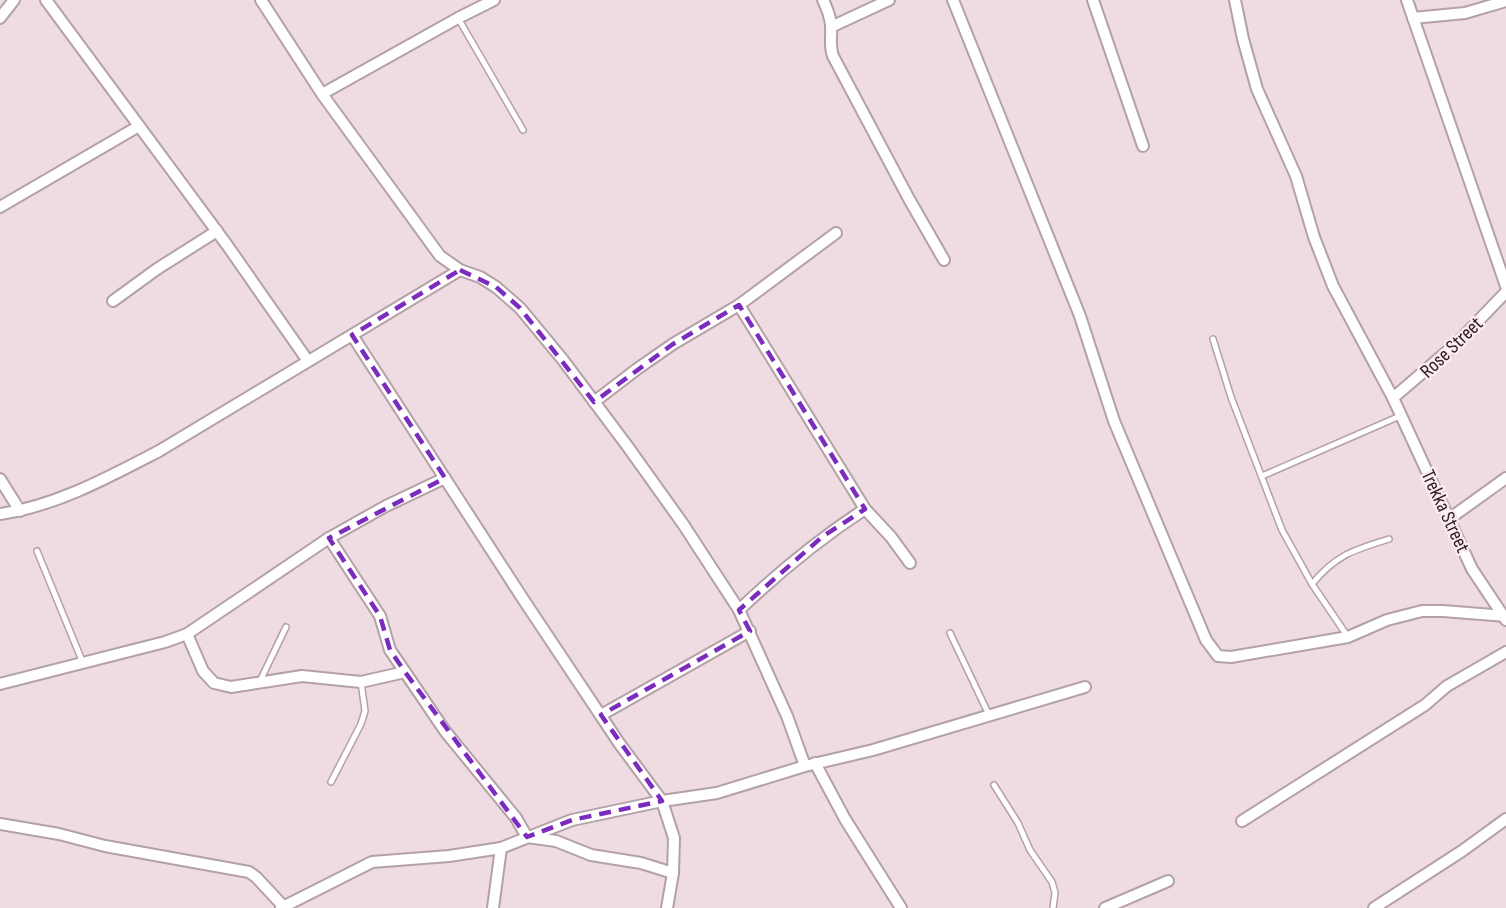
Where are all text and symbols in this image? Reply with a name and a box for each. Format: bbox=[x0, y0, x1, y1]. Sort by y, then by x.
street label: Rose Street bbox=[1415, 312, 1488, 383]
street label: Trekka Street bbox=[1416, 466, 1475, 557]

